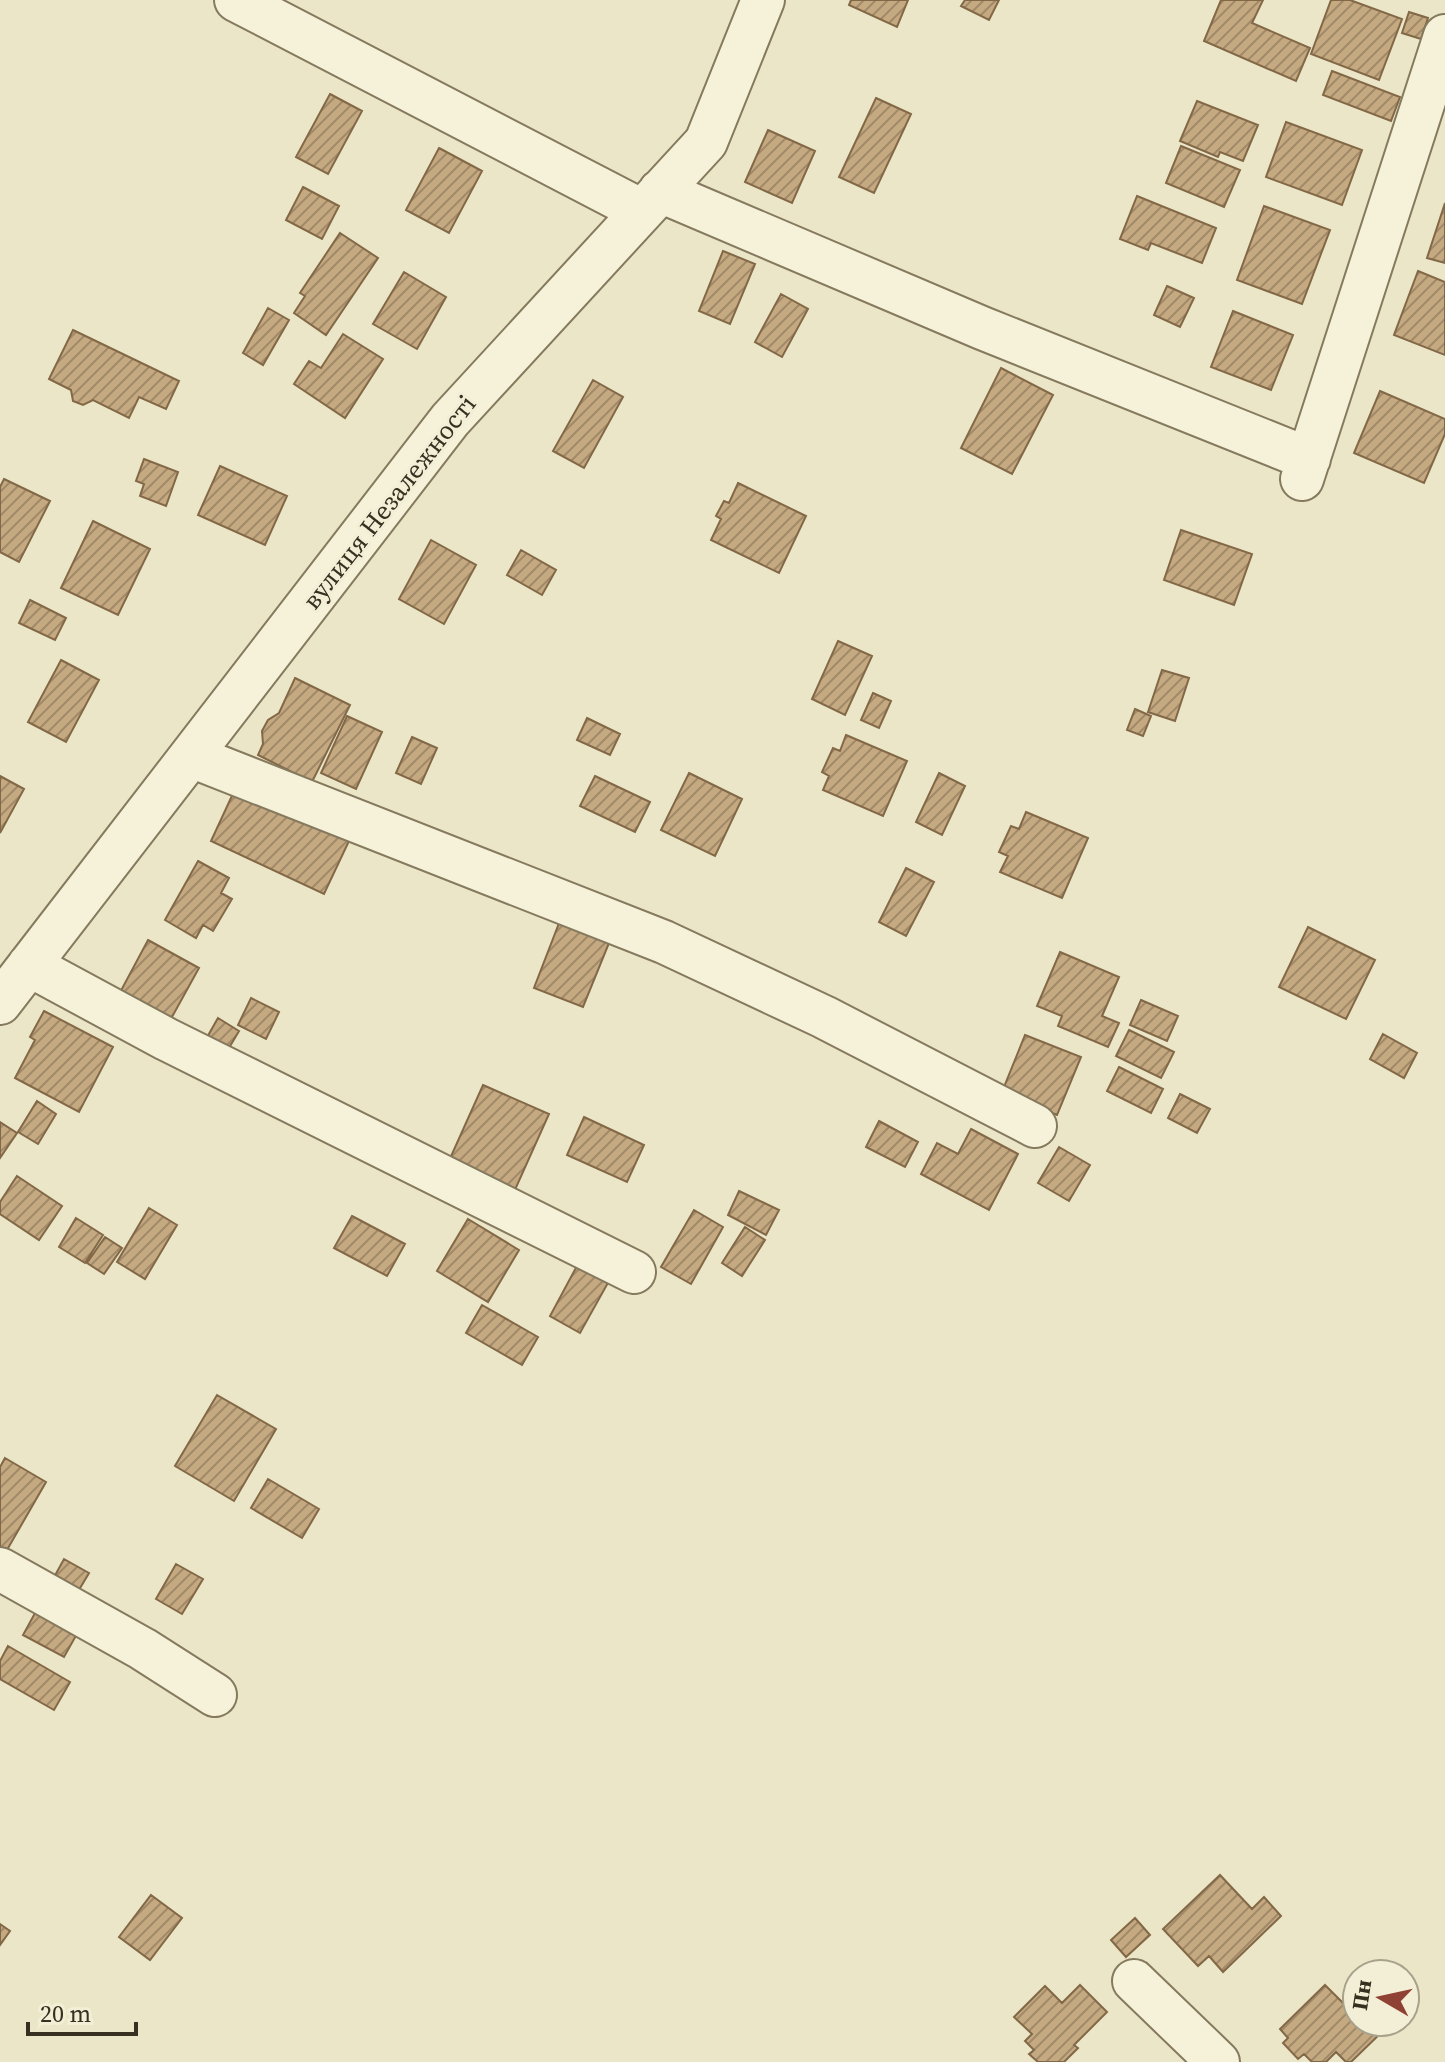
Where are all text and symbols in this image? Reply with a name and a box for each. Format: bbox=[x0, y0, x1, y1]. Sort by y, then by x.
street label: вулиця Незалежності bbox=[294, 387, 484, 617]
north arrow bbox=[1341, 1958, 1421, 2038]
text: Пн bbox=[1344, 1977, 1378, 2012]
scale bar bbox=[28, 1986, 136, 2036]
text: 20 m bbox=[40, 1997, 91, 2030]

